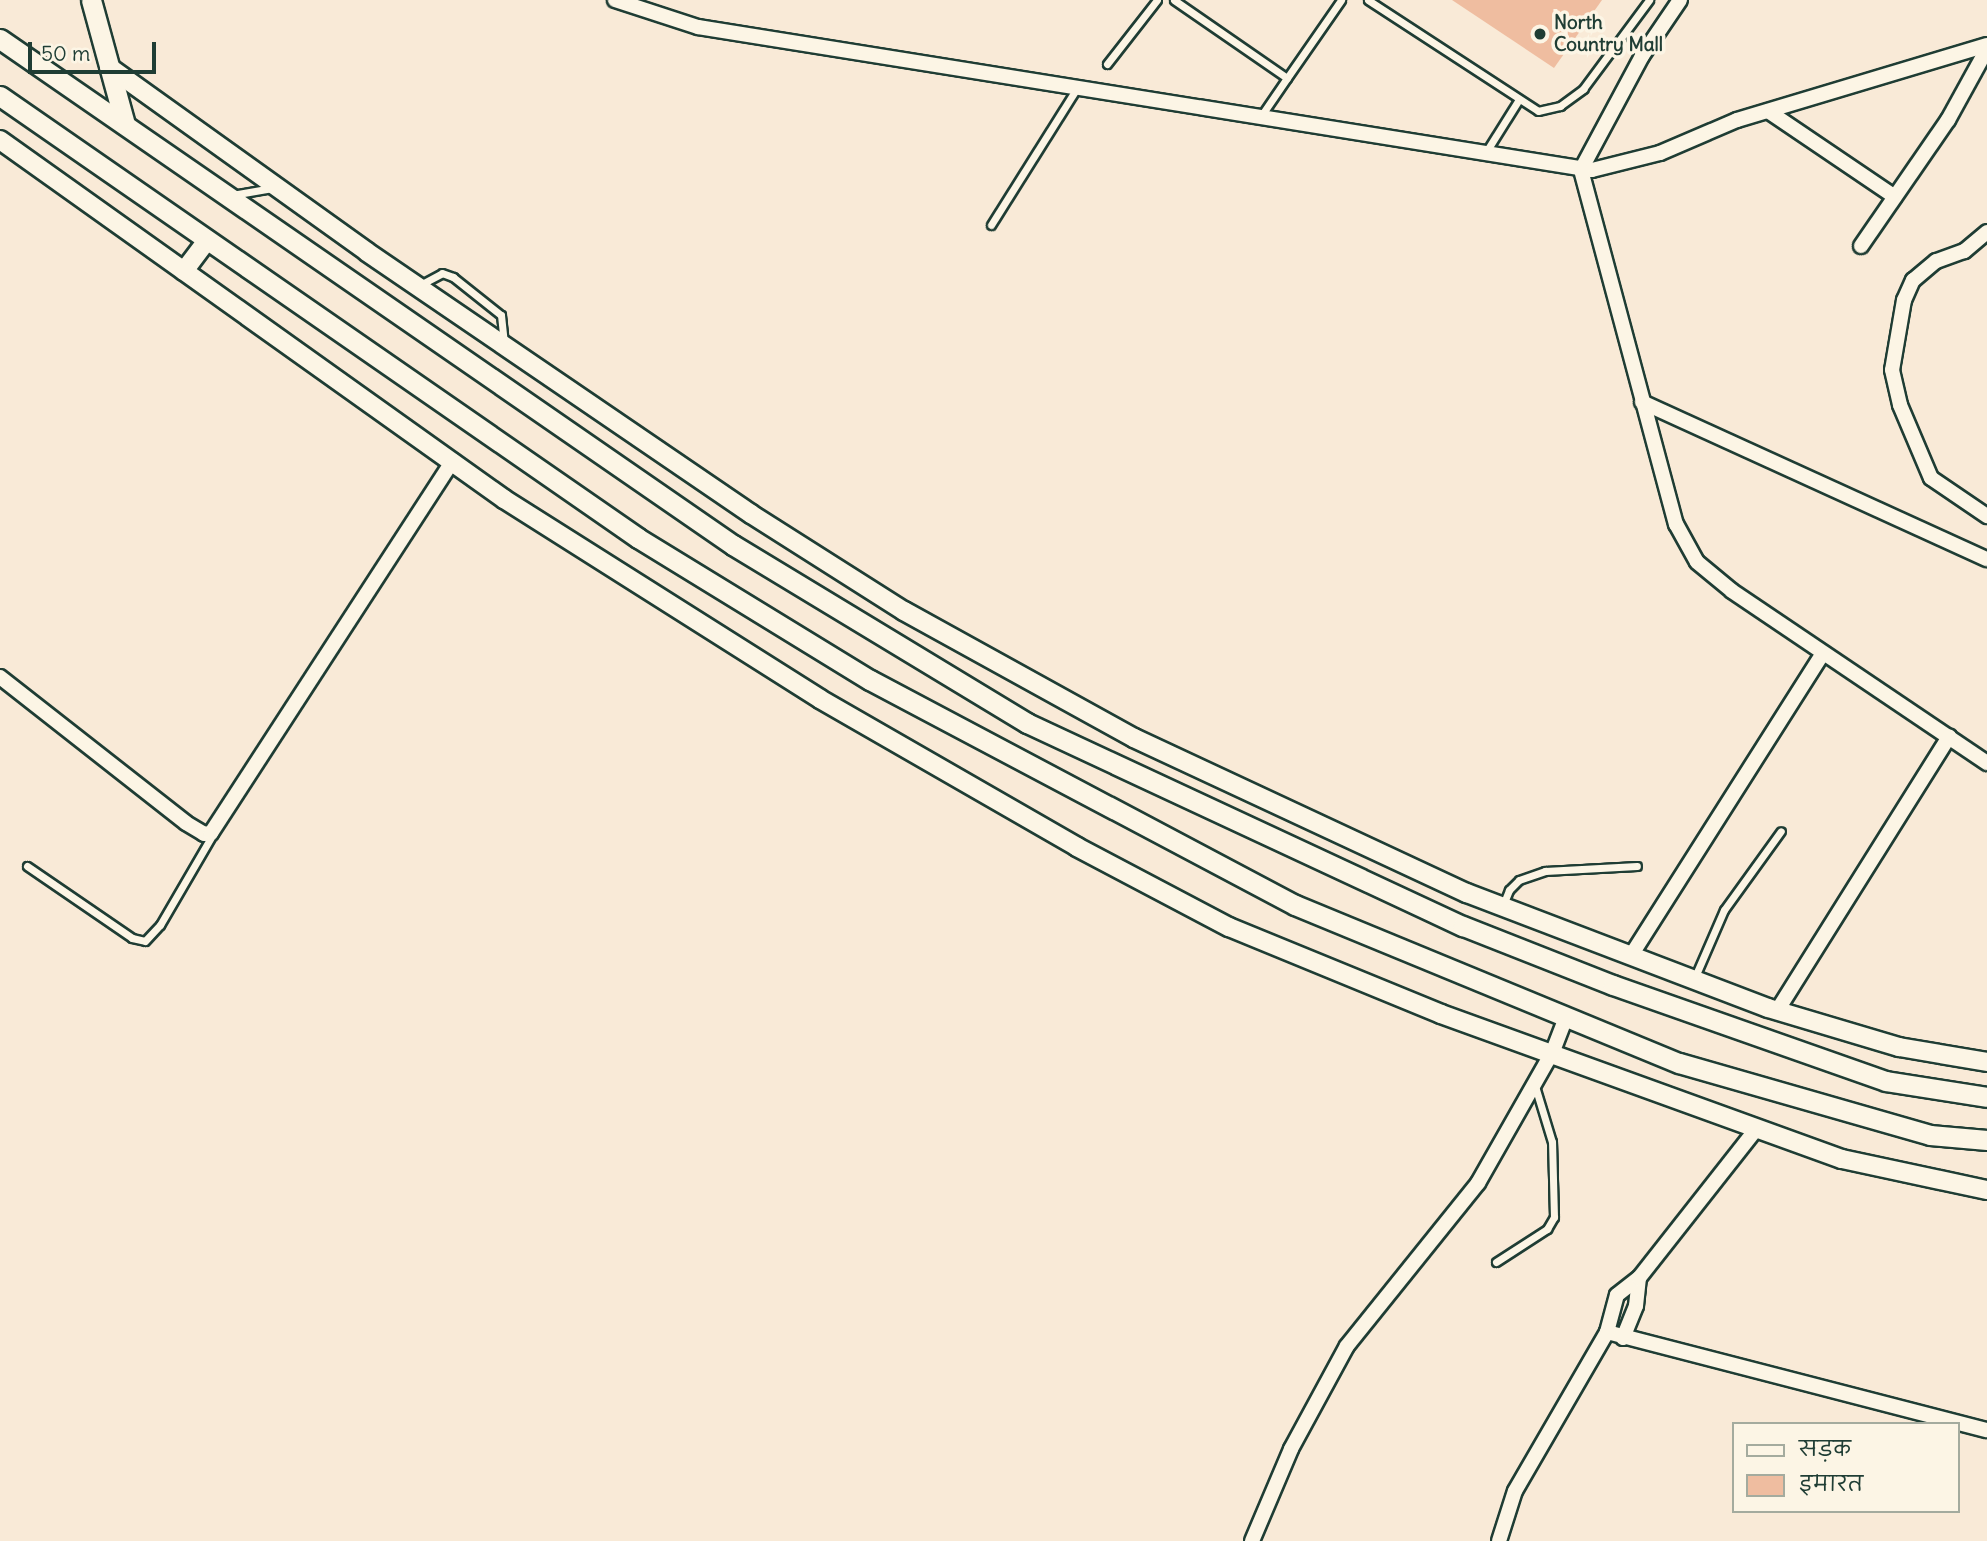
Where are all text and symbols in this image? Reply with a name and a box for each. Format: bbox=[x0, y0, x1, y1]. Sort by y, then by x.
place label: North Country Mall bbox=[1554, 12, 1663, 56]
marker: North Country Mall bbox=[1532, 26, 1548, 42]
scale bar bbox=[32, 28, 159, 72]
text: 50 m bbox=[41, 40, 90, 67]
legend bbox=[1731, 1422, 1959, 1513]
text: सड़क bbox=[1799, 1435, 1851, 1462]
text: इमारत bbox=[1799, 1470, 1863, 1497]

